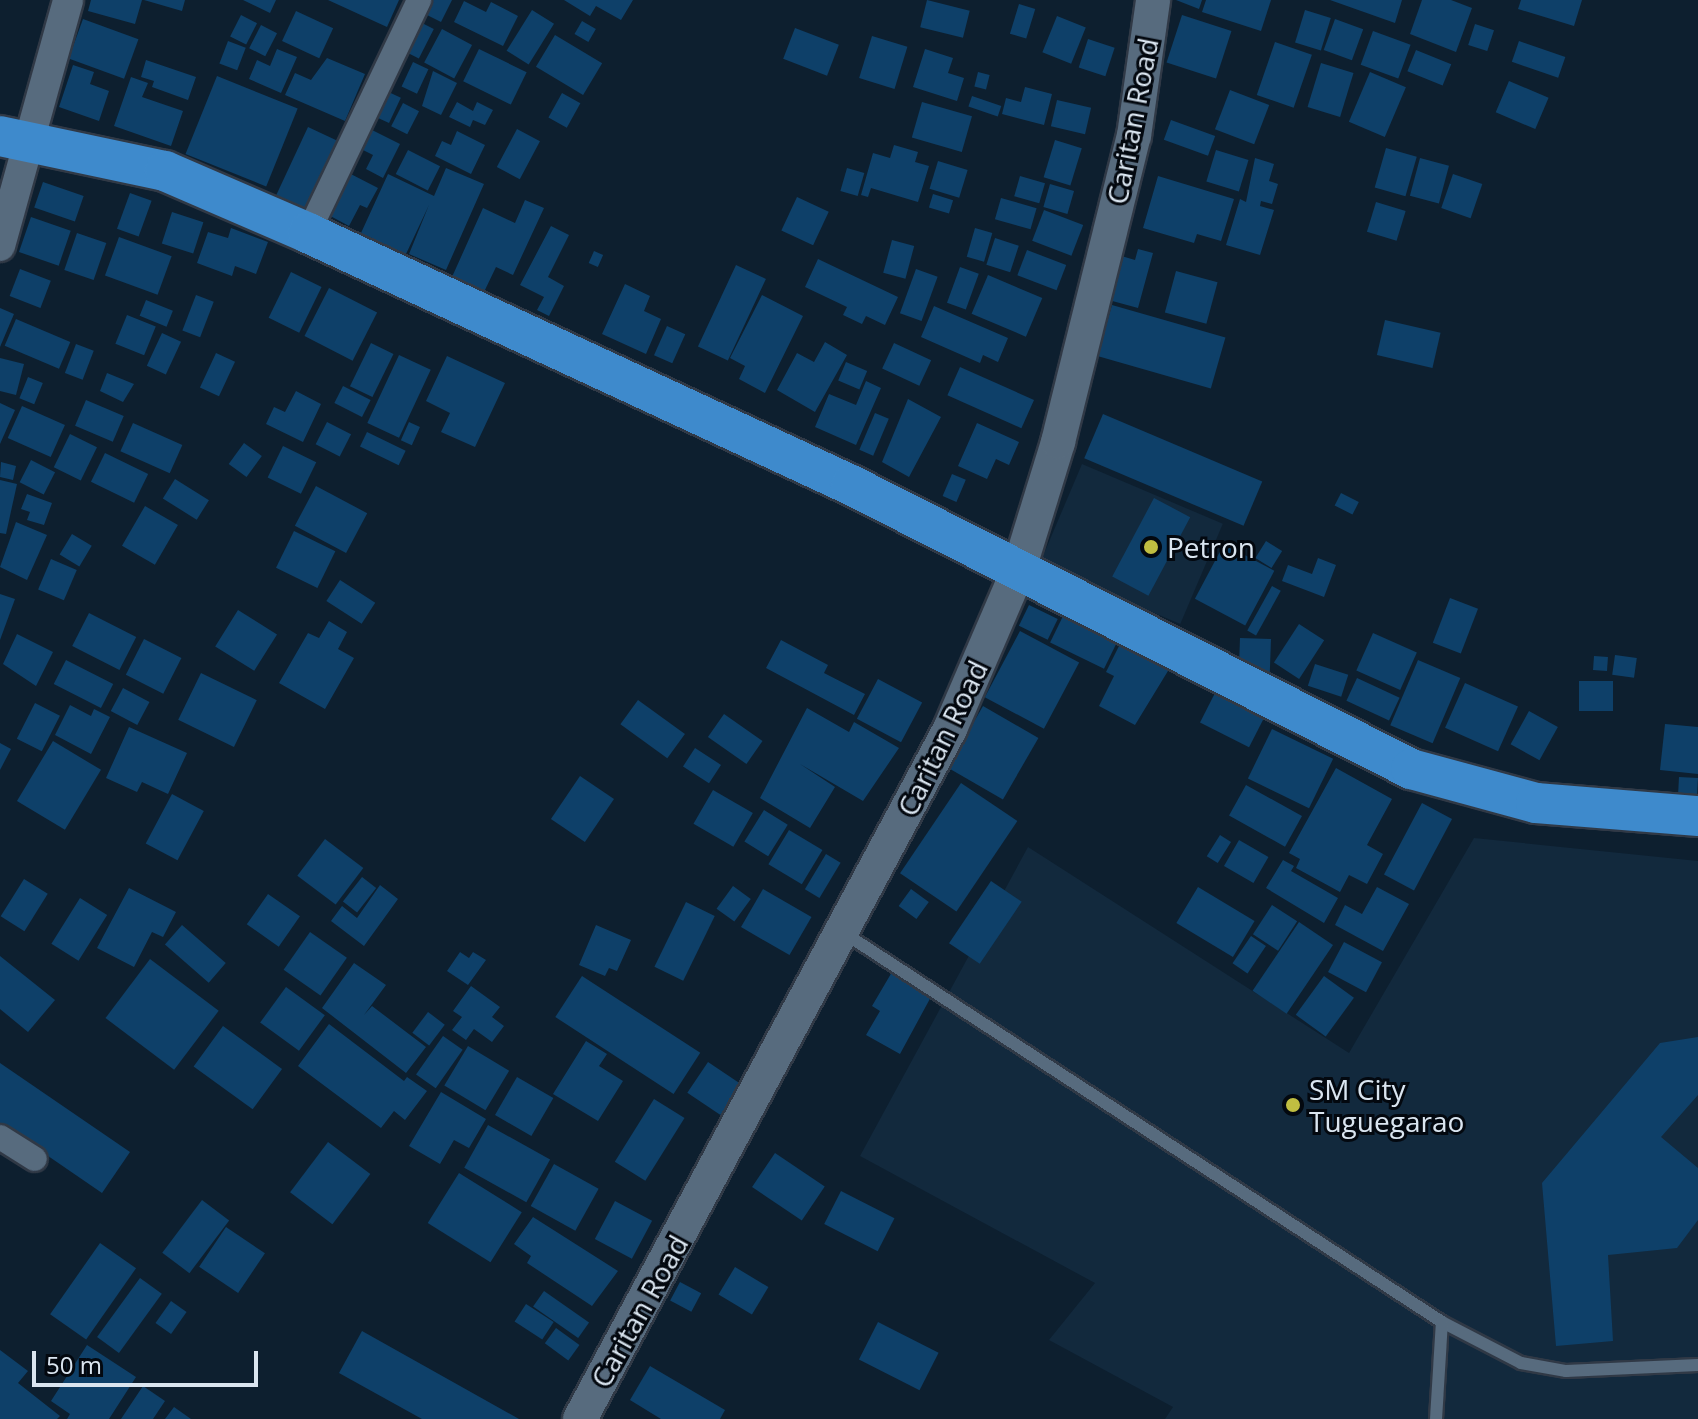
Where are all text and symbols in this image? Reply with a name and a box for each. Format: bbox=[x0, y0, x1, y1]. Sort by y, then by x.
street label: Caritan Road bbox=[1099, 35, 1165, 207]
place label: Petron bbox=[1167, 530, 1255, 564]
marker: Petron bbox=[1142, 538, 1160, 556]
street label: Caritan Road bbox=[890, 655, 994, 821]
place label: SM City Tuguegarao bbox=[1309, 1072, 1464, 1138]
marker: SM City Tuguegarao bbox=[1284, 1096, 1302, 1114]
street label: Caritan Road bbox=[583, 1229, 695, 1393]
scale bar bbox=[36, 1335, 262, 1385]
text: 50 m bbox=[46, 1348, 102, 1381]

